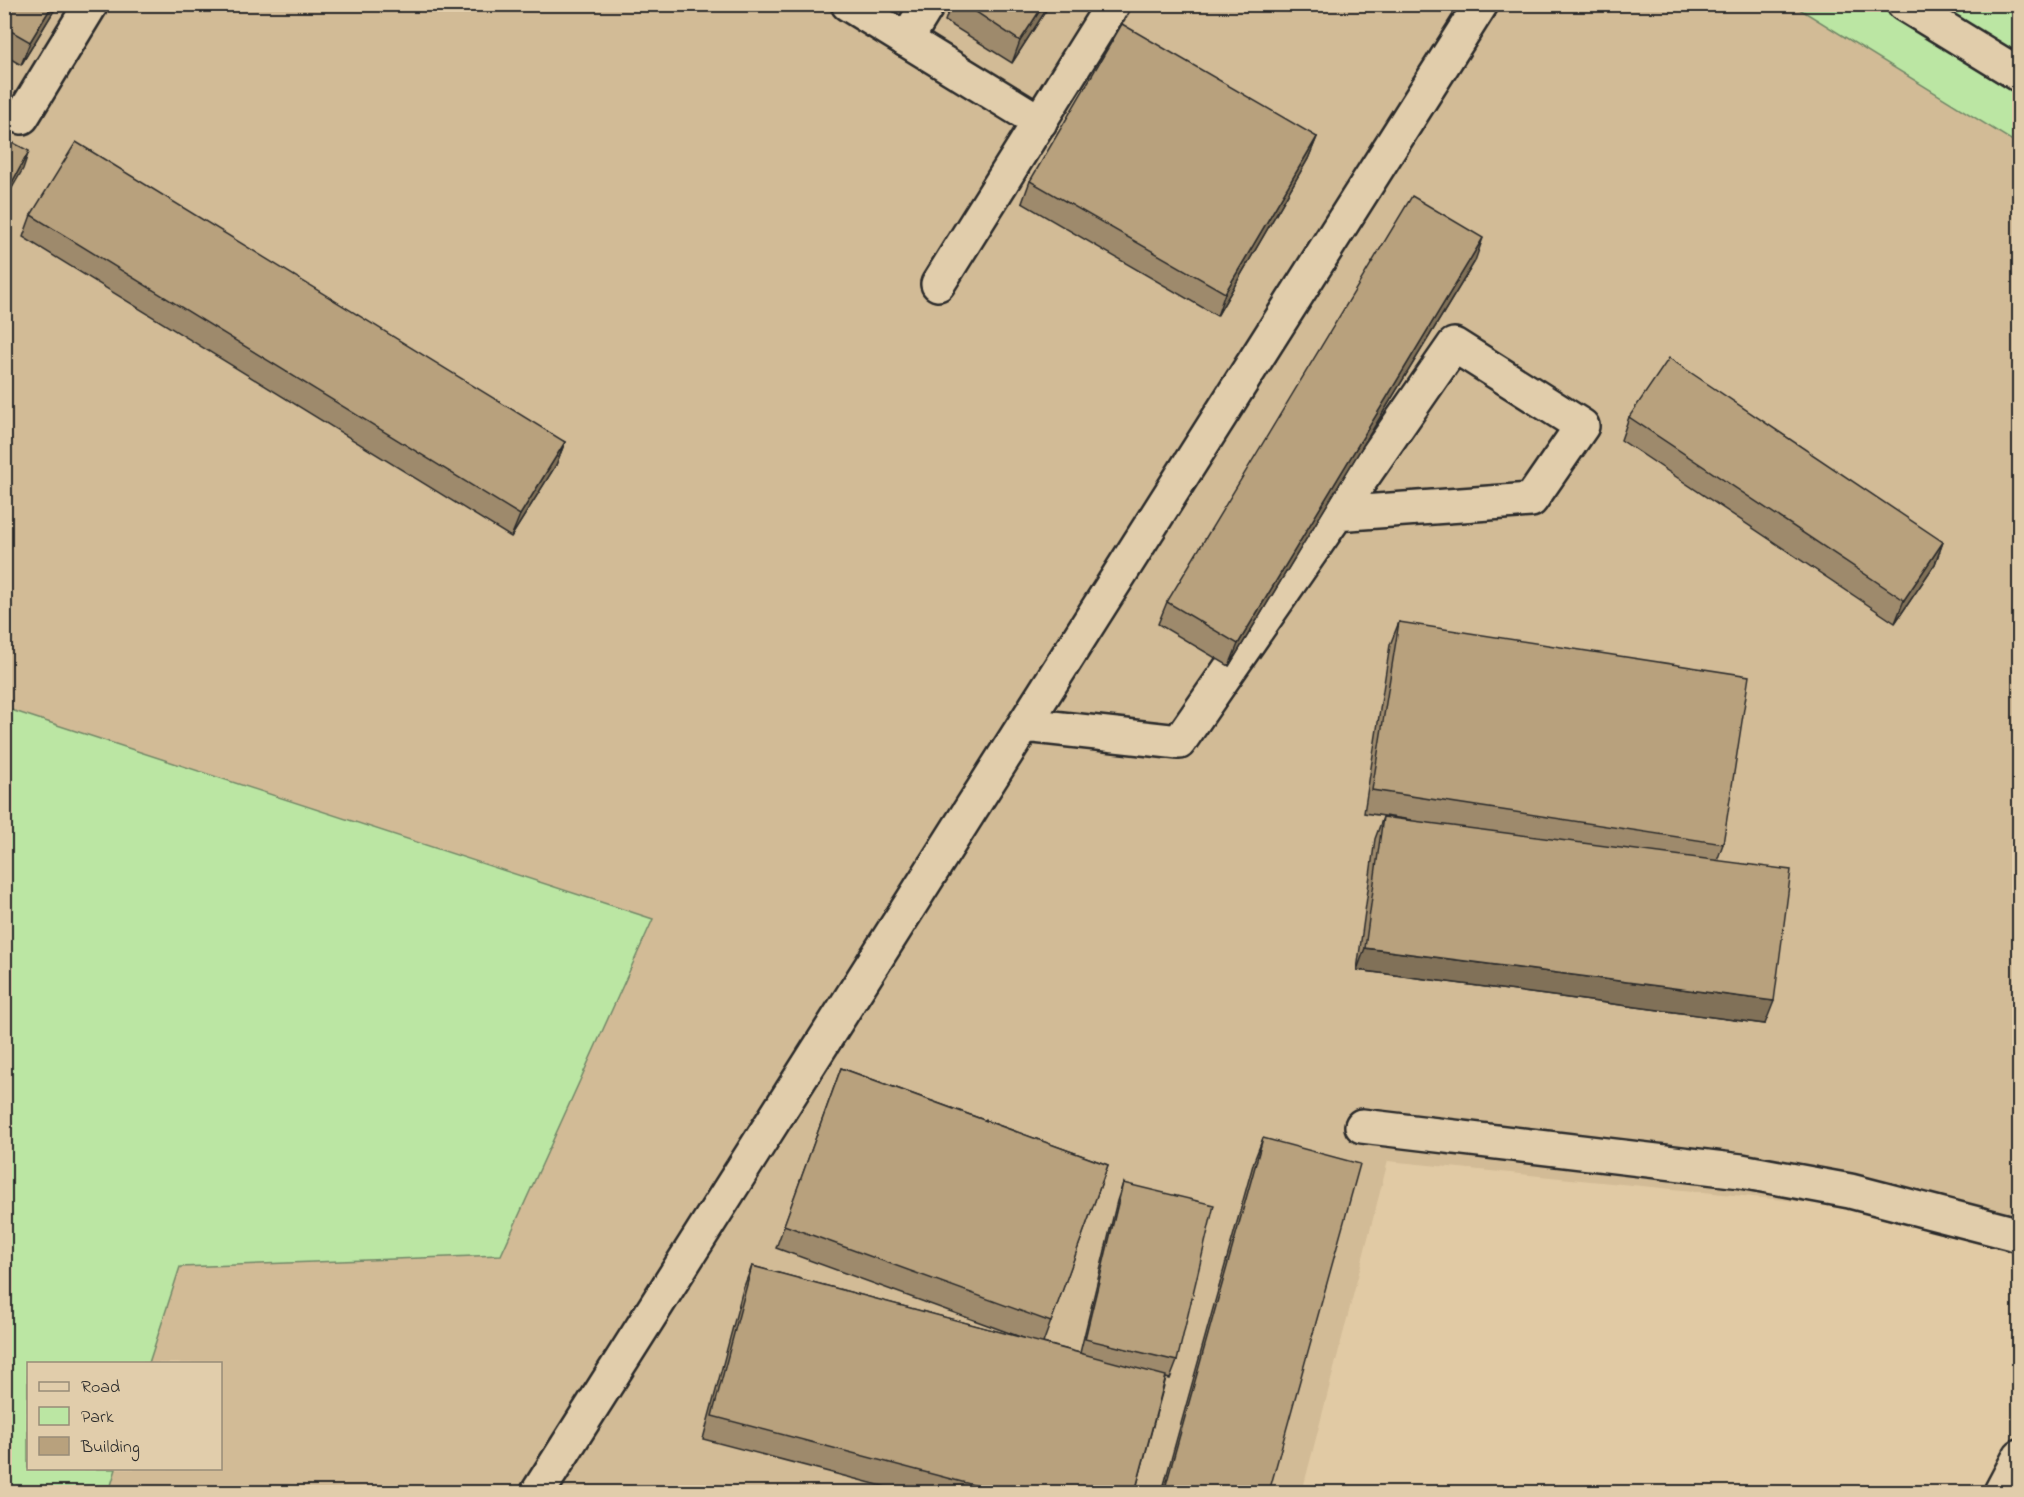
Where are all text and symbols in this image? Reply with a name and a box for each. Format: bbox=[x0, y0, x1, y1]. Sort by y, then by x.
legend bbox=[27, 1362, 222, 1470]
text: Road bbox=[81, 1375, 120, 1401]
text: Park bbox=[81, 1405, 114, 1431]
text: Building bbox=[80, 1435, 140, 1462]

